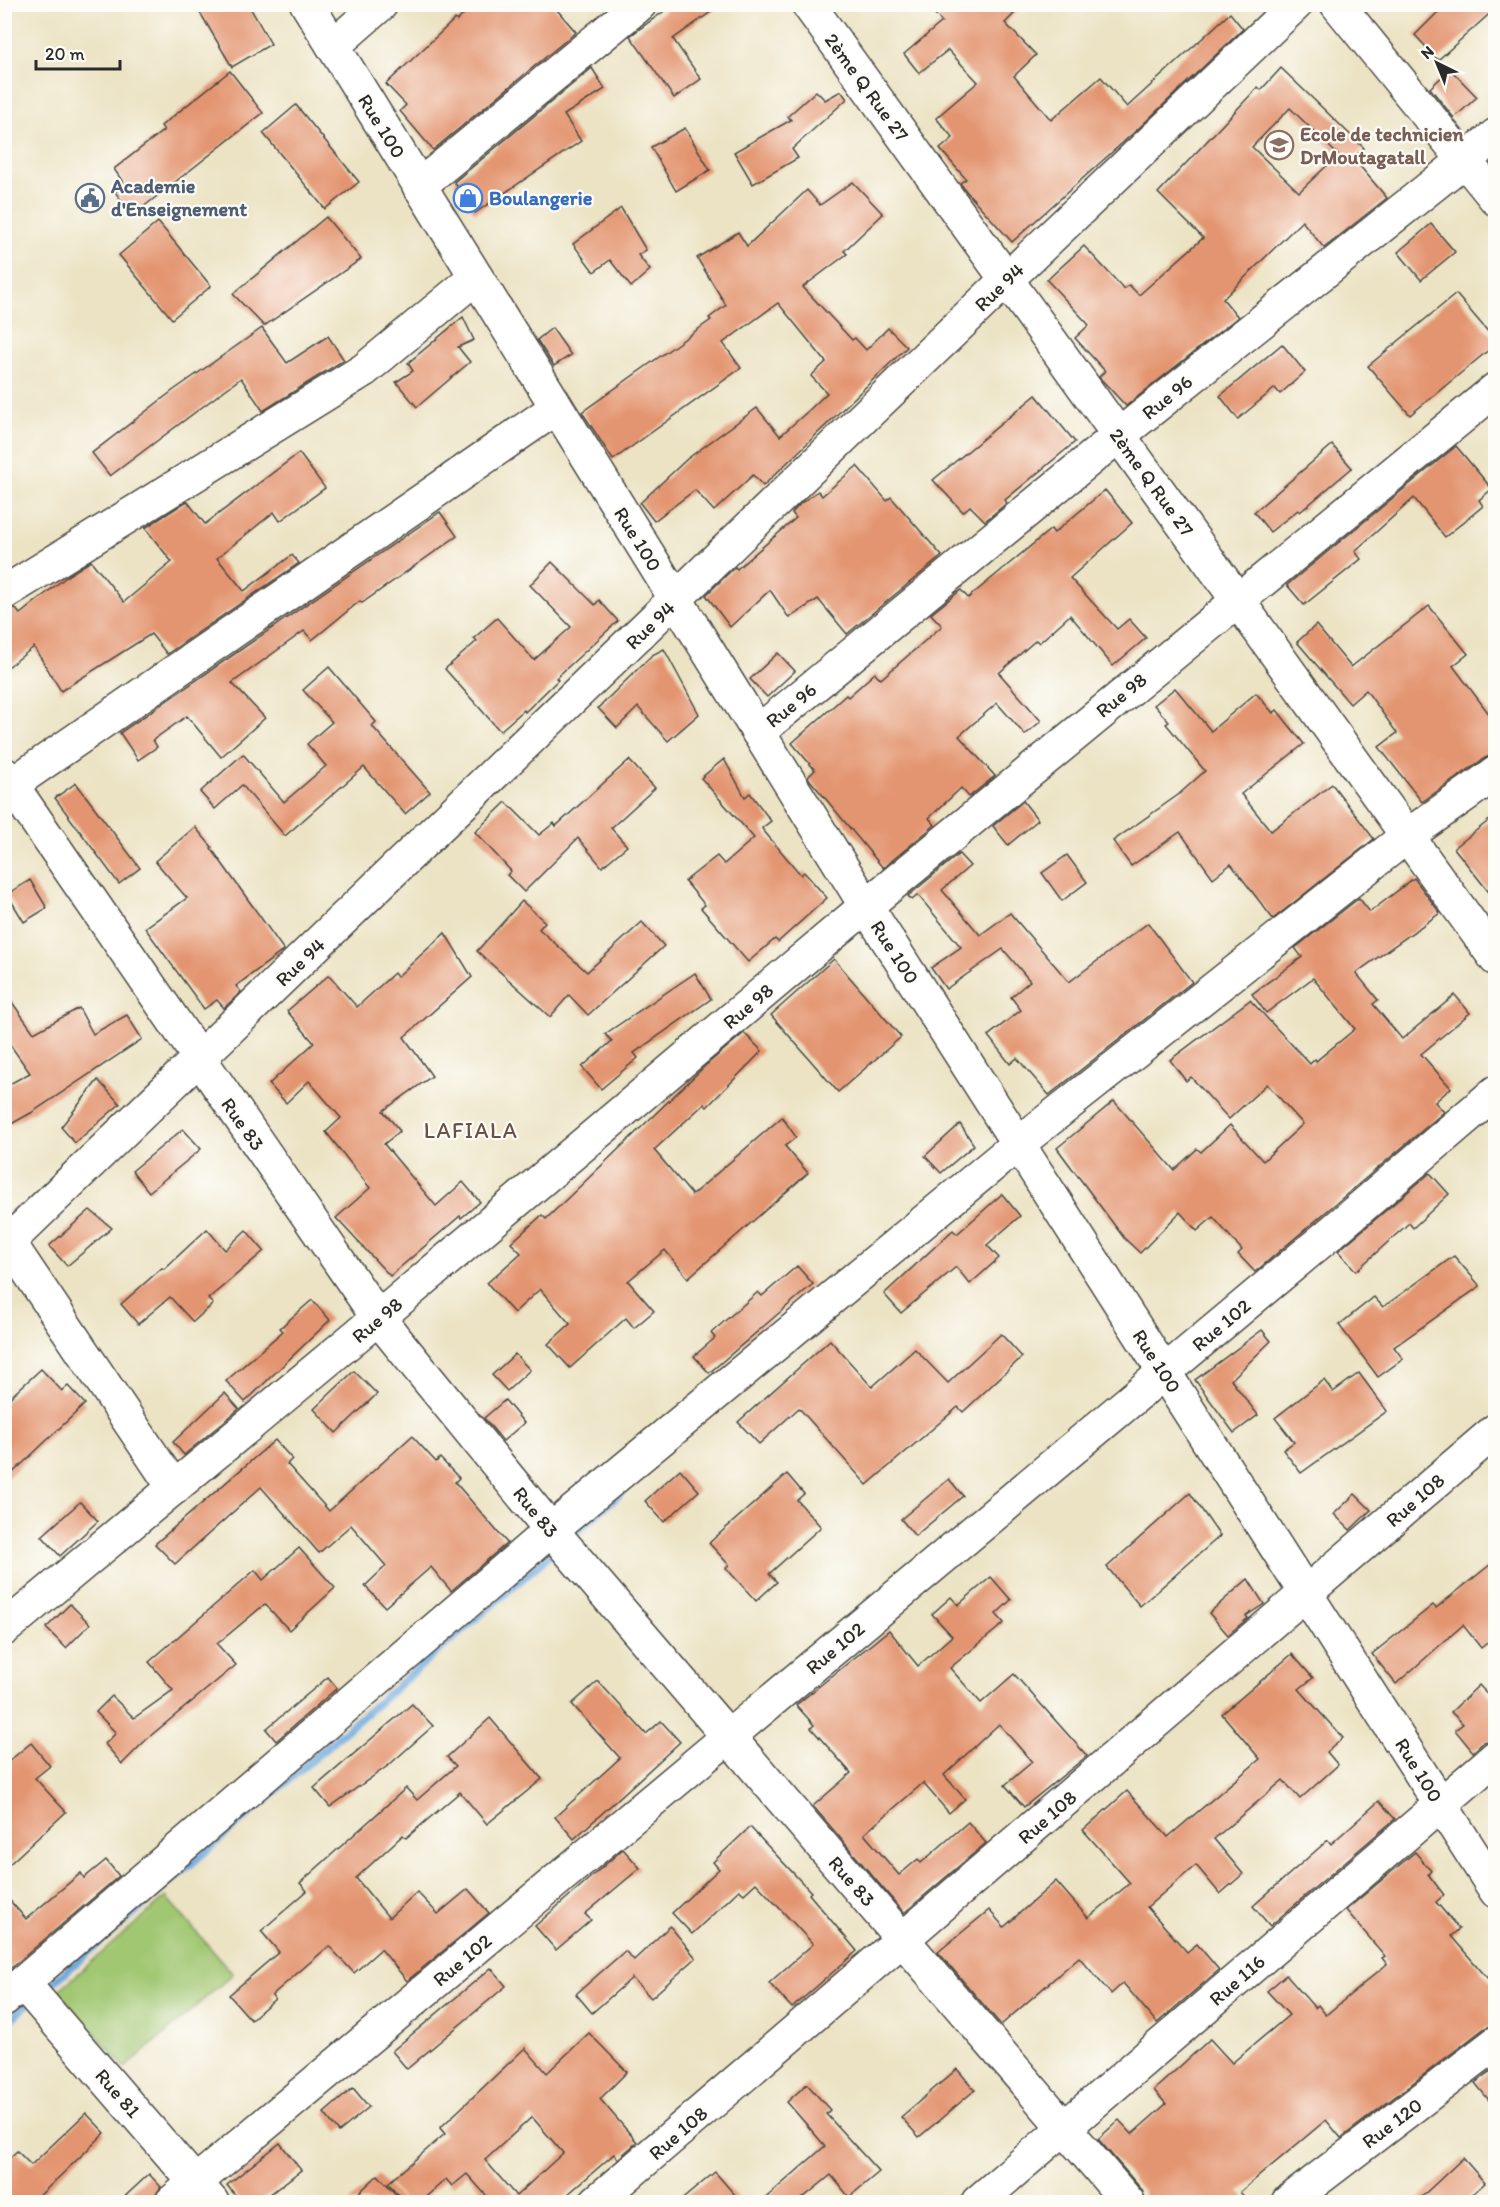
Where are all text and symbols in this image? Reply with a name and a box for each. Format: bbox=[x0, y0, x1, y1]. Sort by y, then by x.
street label: 2ème Q Rue 27 bbox=[820, 28, 914, 146]
scale bar bbox=[36, 33, 120, 71]
north arrow bbox=[1407, 33, 1467, 93]
text: N bbox=[1417, 42, 1438, 63]
text: 20 m bbox=[45, 43, 85, 65]
street label: Rue 100 bbox=[353, 90, 411, 162]
place label: Ecole de technicien DrMoutagatall bbox=[1300, 122, 1464, 170]
school or university icon: Ecole de technicien DrMoutagatall bbox=[1263, 129, 1295, 161]
place label: Academie d'Enseignement bbox=[110, 174, 247, 222]
public building icon: Academie d'Enseignement bbox=[74, 182, 106, 214]
shop icon: Boulangerie bbox=[452, 182, 484, 214]
place label: Boulangerie bbox=[489, 186, 593, 211]
street label: Rue 94 bbox=[969, 258, 1029, 316]
street label: Rue 96 bbox=[1137, 369, 1197, 425]
street label: 2ème Q Rue 27 bbox=[1105, 423, 1199, 541]
street label: Rue 100 bbox=[609, 503, 667, 575]
street label: Rue 94 bbox=[620, 596, 680, 654]
street label: Rue 98 bbox=[1091, 667, 1151, 723]
street label: Rue 96 bbox=[761, 677, 821, 733]
street label: Rue 100 bbox=[866, 916, 924, 988]
street label: Rue 94 bbox=[270, 933, 330, 991]
street label: Rue 98 bbox=[718, 978, 778, 1034]
street label: Rue 83 bbox=[216, 1093, 270, 1155]
district label: LAFIALA bbox=[424, 1117, 518, 1144]
street label: Rue 98 bbox=[347, 1292, 407, 1348]
street label: Rue 102 bbox=[1187, 1293, 1256, 1356]
street label: Rue 100 bbox=[1128, 1325, 1186, 1397]
street label: Rue 108 bbox=[1381, 1468, 1449, 1532]
street label: Rue 83 bbox=[508, 1482, 564, 1543]
street label: Rue 102 bbox=[801, 1616, 870, 1679]
street label: Rue 100 bbox=[1390, 1734, 1448, 1806]
street label: Rue 108 bbox=[1013, 1785, 1081, 1849]
street label: Rue 83 bbox=[824, 1851, 880, 1911]
street label: Rue 102 bbox=[428, 1928, 497, 1991]
street label: Rue 116 bbox=[1204, 1949, 1270, 2011]
street label: Rue 81 bbox=[90, 2063, 146, 2123]
street label: Rue 120 bbox=[1357, 2093, 1427, 2153]
street label: Rue 108 bbox=[644, 2101, 712, 2165]

